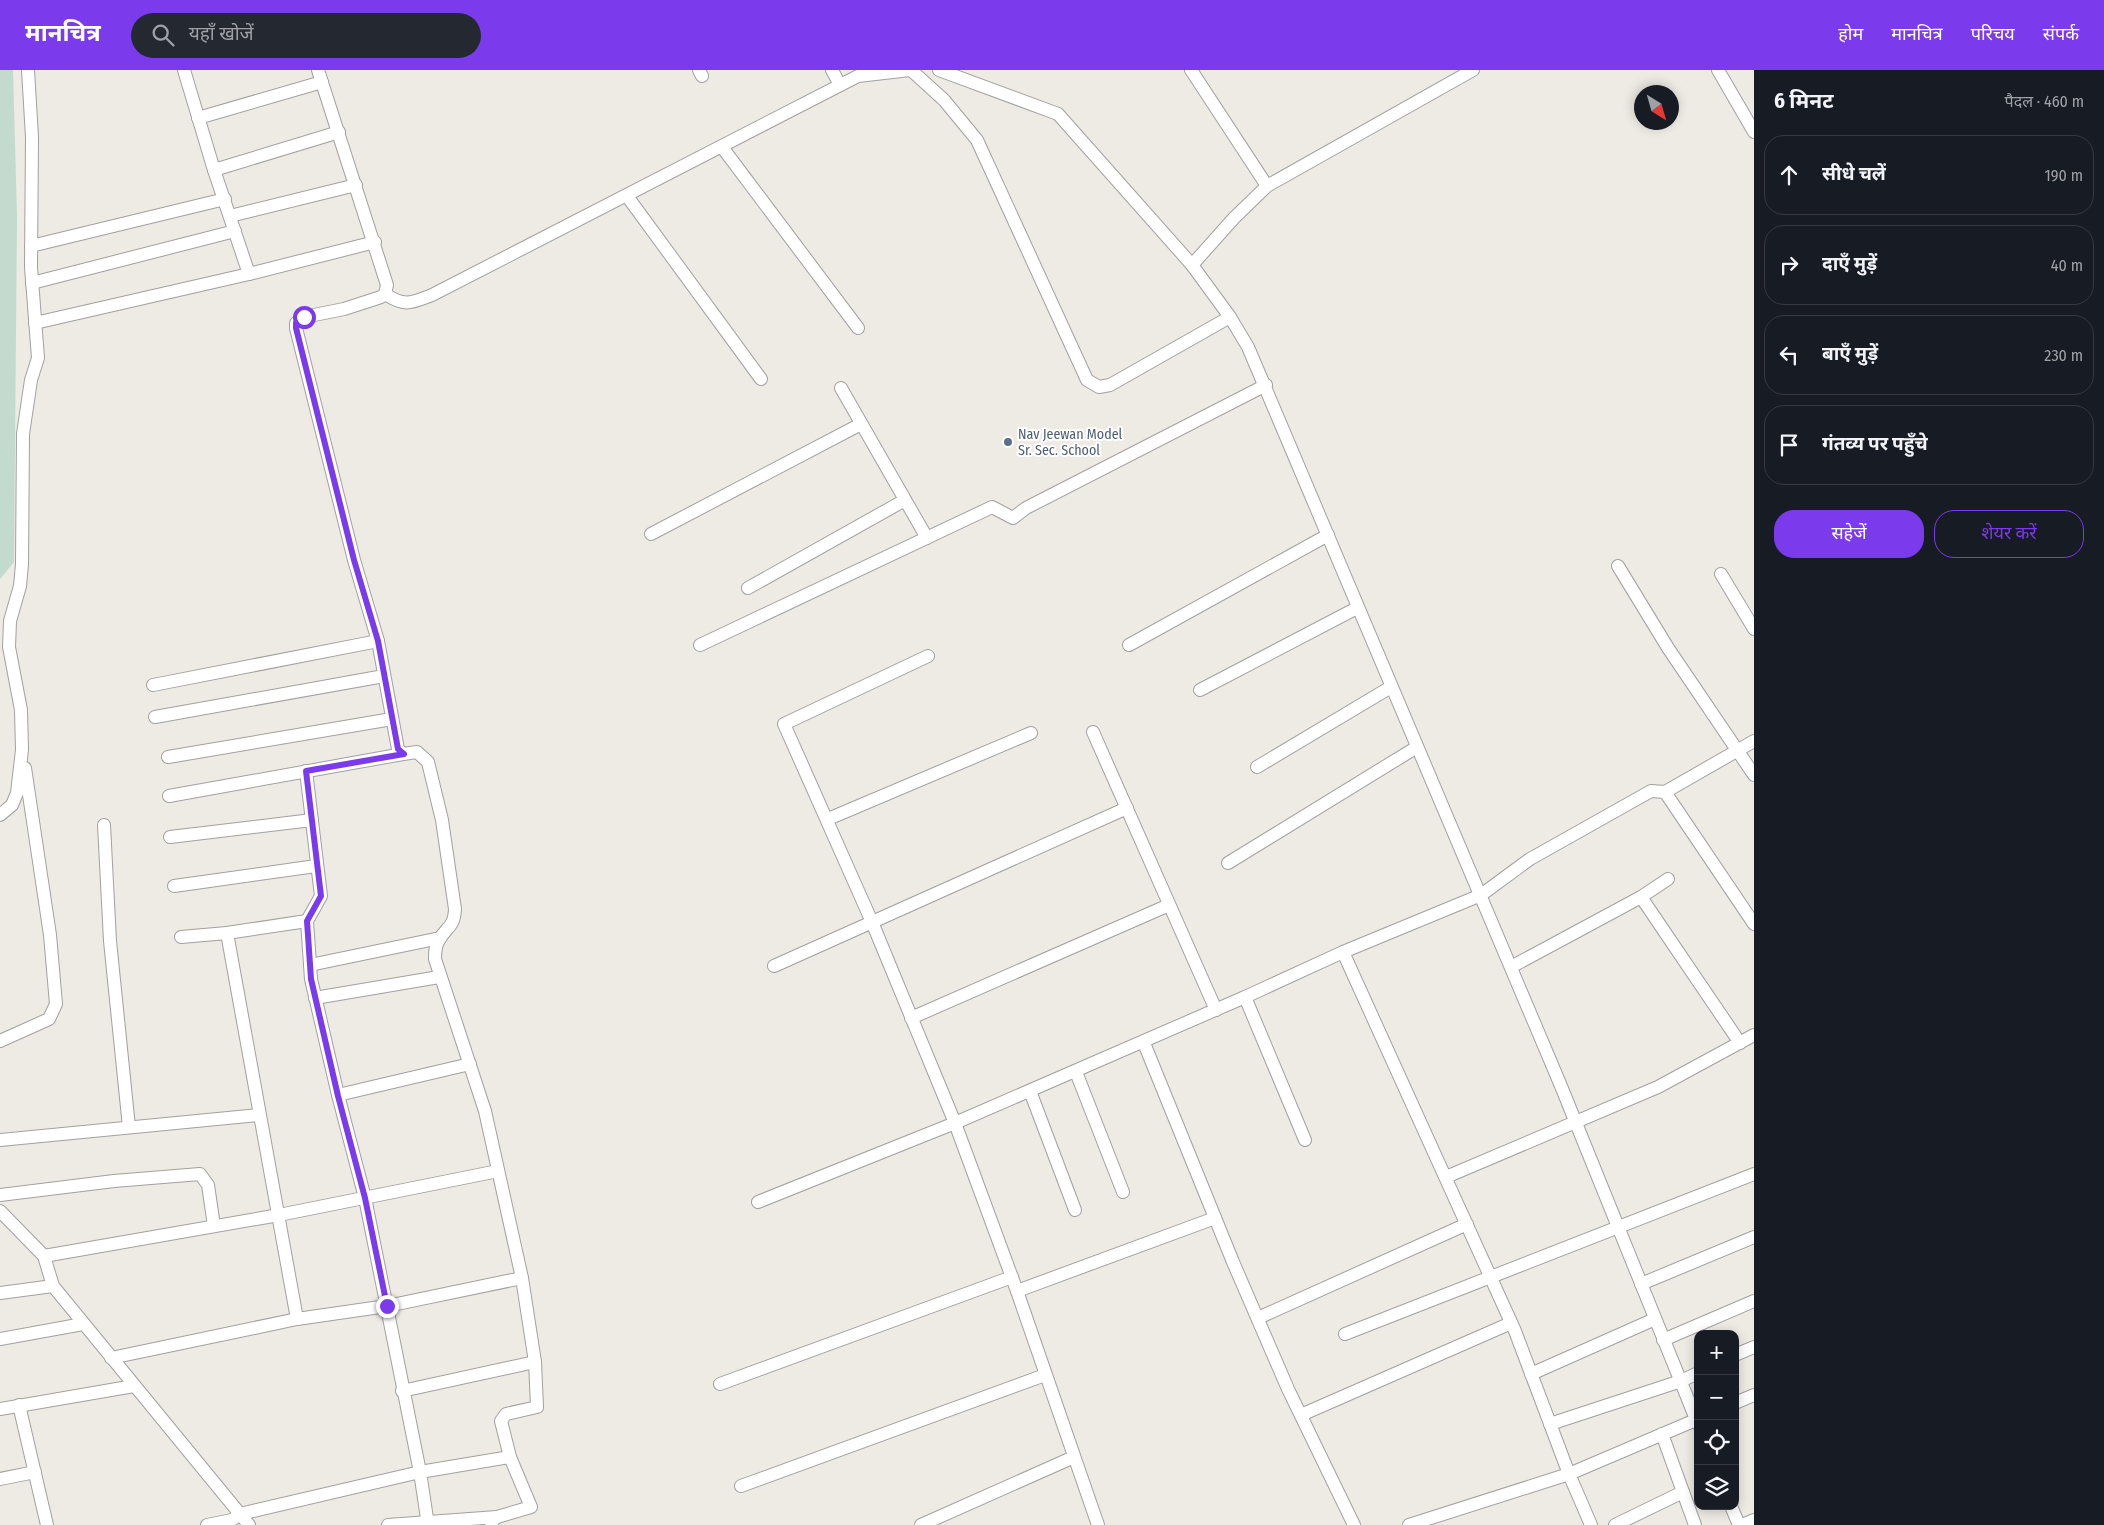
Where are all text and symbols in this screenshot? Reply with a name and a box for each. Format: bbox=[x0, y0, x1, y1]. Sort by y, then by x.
search box bbox=[131, 13, 481, 58]
text: मानचित्र bbox=[25, 19, 101, 47]
icon: search bbox=[149, 21, 177, 49]
text: यहाँ खोजें bbox=[189, 22, 254, 45]
text: होम bbox=[1838, 23, 1863, 45]
text: मानचित्र bbox=[1891, 23, 1943, 45]
text: परिचय bbox=[1971, 23, 2015, 45]
text: संपर्क bbox=[2043, 23, 2079, 45]
north arrow bbox=[1634, 85, 1679, 130]
text: 6 मिनट bbox=[1774, 88, 1833, 114]
text: पैदल · 460 m bbox=[2005, 92, 2084, 111]
icon: ahead bbox=[1775, 161, 1803, 189]
text: सीधे चलें bbox=[1822, 162, 1886, 185]
text: 190 m bbox=[2045, 166, 2083, 185]
icon: right bbox=[1775, 251, 1803, 279]
text: दाएँ मुड़ें bbox=[1822, 252, 1877, 275]
text: 40 m bbox=[2051, 256, 2083, 275]
route start bbox=[293, 306, 316, 329]
icon: left bbox=[1775, 341, 1803, 369]
text: बाएँ मुड़ें bbox=[1822, 342, 1878, 365]
text: 230 m bbox=[2044, 346, 2083, 365]
place label: Nav Jeewan Model Sr. Sec. School bbox=[1018, 426, 1123, 459]
icon: arrive bbox=[1775, 431, 1803, 459]
text: गंतव्य पर पहुँचे bbox=[1822, 432, 1928, 455]
marker: Nav Jeewan Model Sr. Sec. School bbox=[1002, 436, 1014, 448]
button: सहेजें bbox=[1774, 510, 1924, 558]
button: शेयर करें bbox=[1934, 510, 2084, 558]
route end bbox=[376, 1295, 399, 1318]
map controls bbox=[1694, 1330, 1739, 1510]
button: + bbox=[1694, 1330, 1739, 1375]
button: − bbox=[1694, 1375, 1739, 1420]
button: locate bbox=[1694, 1420, 1739, 1465]
button: layers bbox=[1694, 1465, 1739, 1510]

